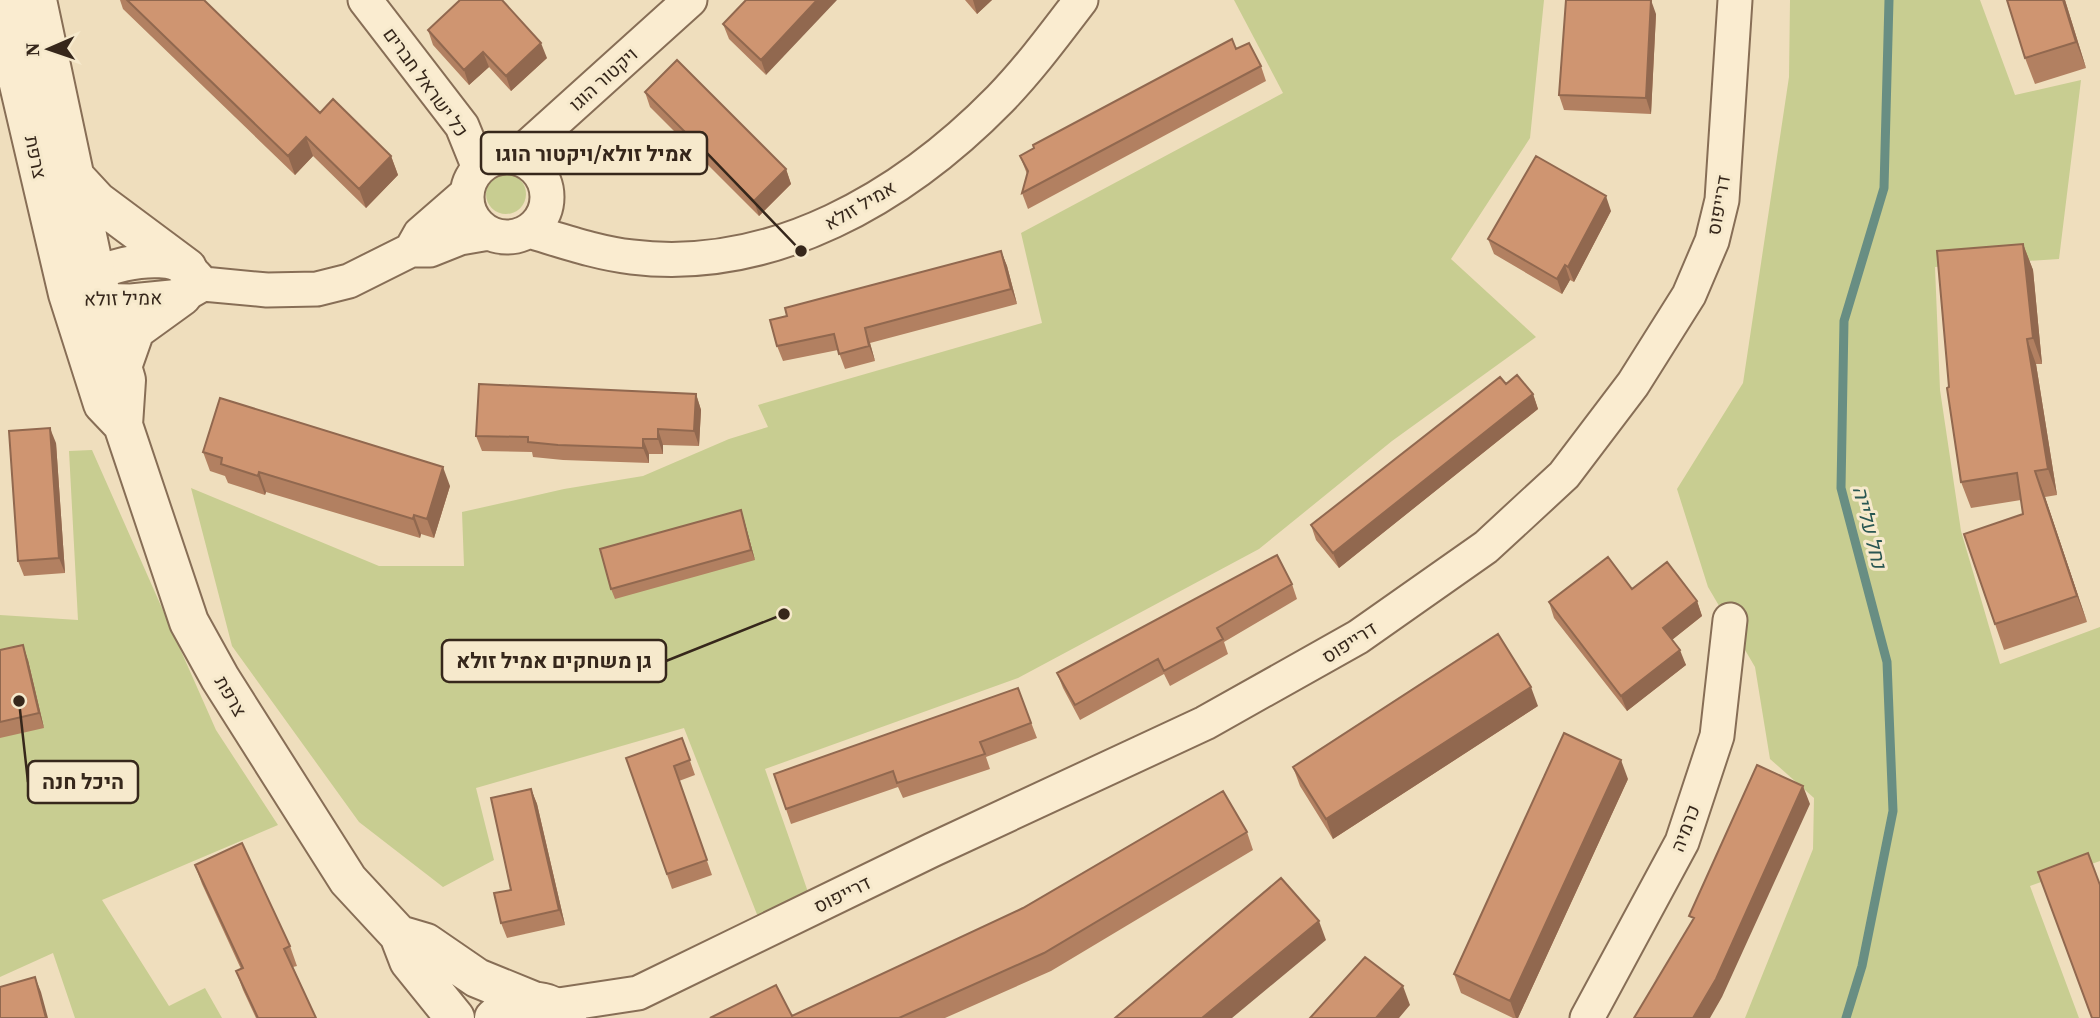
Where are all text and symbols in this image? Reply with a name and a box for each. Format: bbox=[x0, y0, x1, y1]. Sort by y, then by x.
north arrow bbox=[14, 14, 84, 84]
street label: כל ישראל חברים bbox=[377, 22, 475, 142]
street label: ויקטור הוגו bbox=[563, 41, 643, 117]
text: N bbox=[19, 42, 45, 57]
callout: אמיל זולא/ויקטור הוגו bbox=[481, 132, 707, 174]
street label: צרפת bbox=[19, 133, 53, 181]
text: אמיל זולא/ויקטור הוגו bbox=[495, 139, 693, 168]
street label: דרייפוס bbox=[1700, 173, 1736, 237]
street label: אמיל זולא bbox=[820, 174, 900, 236]
street label: אמיל זולא bbox=[84, 284, 162, 312]
water label: נחל עלייה bbox=[1846, 483, 1895, 573]
street label: דרייפוס bbox=[1317, 615, 1382, 669]
callout: גן משחקים אמיל זולא bbox=[442, 640, 666, 682]
text: גן משחקים אמיל זולא bbox=[456, 646, 652, 675]
street label: צרפת bbox=[209, 671, 253, 721]
callout: היכל חנה bbox=[28, 761, 138, 803]
text: היכל חנה bbox=[42, 767, 124, 796]
street label: כרמיה bbox=[1664, 801, 1706, 855]
street label: דרייפוס bbox=[809, 869, 875, 919]

